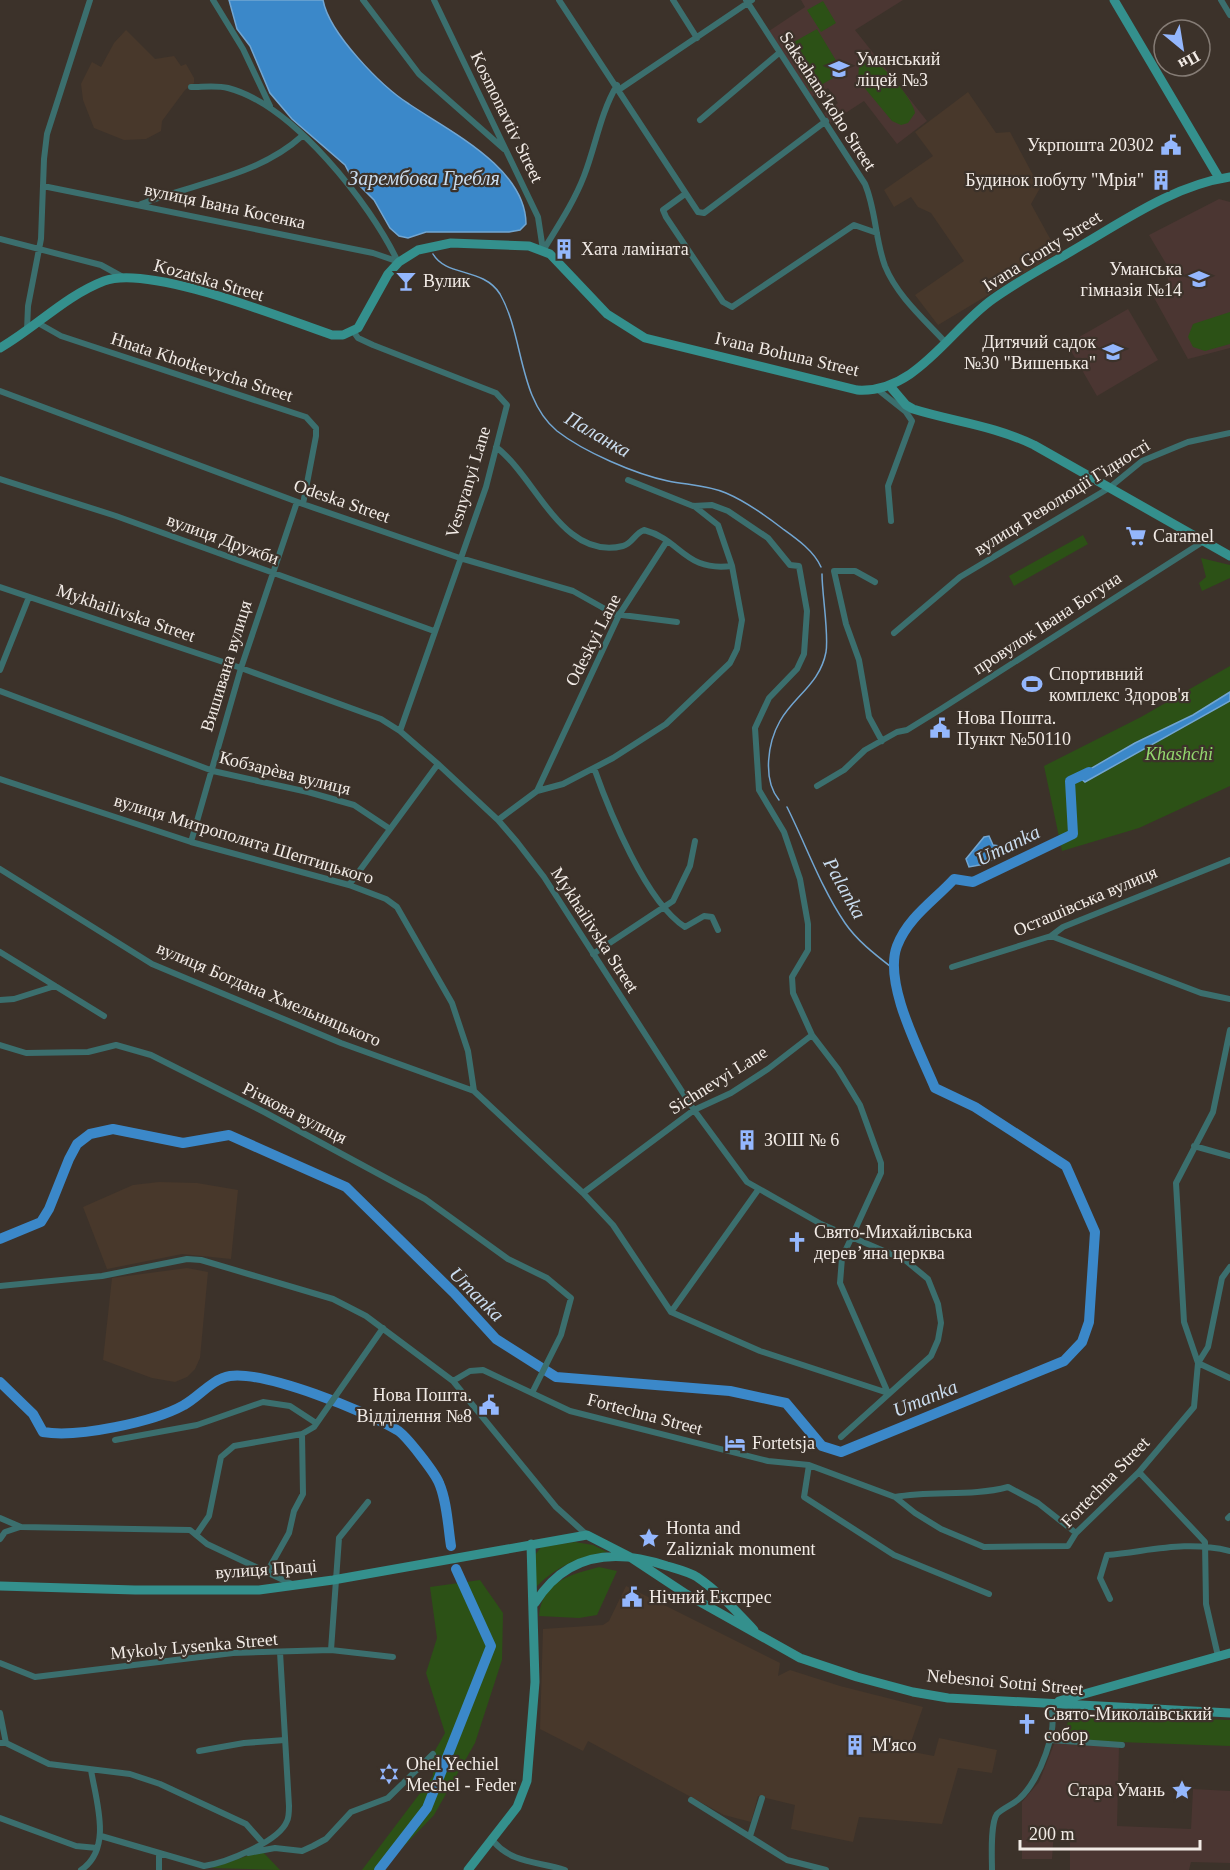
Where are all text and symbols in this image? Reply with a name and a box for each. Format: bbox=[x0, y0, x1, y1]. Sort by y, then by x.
north arrow bbox=[1152, 18, 1212, 78]
street label: Saksahansʹkoho Street bbox=[776, 28, 880, 174]
street label: Kosmonavtiv Street bbox=[467, 48, 547, 186]
text: Пн bbox=[1176, 48, 1203, 73]
place label: Уманський ліцей №3 bbox=[856, 49, 941, 90]
school or university icon: Уманський ліцей №3 bbox=[827, 57, 851, 81]
public building icon: Укрпошта 20302 bbox=[1159, 133, 1183, 157]
place label: Укрпошта 20302 bbox=[1027, 135, 1154, 155]
water label: Зарембова Гребля bbox=[348, 167, 500, 190]
building icon: Будинок побуту "Мрія" bbox=[1149, 168, 1173, 192]
place label: Будинок побуту "Мрія" bbox=[965, 170, 1144, 190]
street label: вулиця Івана Косенка bbox=[143, 179, 307, 233]
street label: Ivana Gonty Street bbox=[979, 206, 1105, 296]
building icon: Хата ламіната bbox=[552, 237, 576, 261]
place label: Хата ламіната bbox=[581, 239, 689, 259]
street label: Kozatska Street bbox=[152, 255, 266, 305]
place label: Уманська гімназія №14 bbox=[1081, 259, 1182, 300]
school or university icon: Уманська гімназія №14 bbox=[1187, 267, 1211, 291]
bar icon: Вулик bbox=[394, 269, 418, 293]
place label: Вулик bbox=[423, 271, 471, 291]
street label: Hnata Khotkevycha Street bbox=[109, 328, 295, 406]
street label: Ivana Bohuna Street bbox=[713, 328, 861, 380]
place label: Дитячий садок №30 "Вишенька" bbox=[964, 332, 1096, 373]
school or university icon: Дитячий садок №30 "Вишенька" bbox=[1101, 340, 1125, 364]
water label: Паланка bbox=[560, 406, 635, 462]
street label: Vesnyanyi Lane bbox=[442, 424, 494, 540]
street label: вулиця Революції Гідності bbox=[971, 435, 1153, 559]
street label: Odeska Street bbox=[291, 475, 393, 527]
street label: вулиця Дружби bbox=[164, 509, 282, 569]
supermarket icon: Caramel bbox=[1124, 524, 1148, 548]
place label: Caramel bbox=[1153, 526, 1214, 546]
street label: провулок Івана Богуна bbox=[969, 568, 1125, 678]
street label: Mykhailivska Street bbox=[54, 580, 198, 646]
street label: Odeskyi Lane bbox=[561, 591, 625, 689]
street label: Вишивана вулиця bbox=[197, 598, 255, 734]
place label: Спортивний комплекс Здоров'я bbox=[1049, 664, 1189, 705]
sports icon: Спортивний комплекс Здоров'я bbox=[1020, 672, 1044, 696]
place label: Нова Пошта. Пункт №50110 bbox=[957, 708, 1071, 749]
public building icon: Нова Пошта. Пункт №50110 bbox=[928, 716, 952, 740]
park label: Khashchi bbox=[1144, 744, 1213, 764]
street label: Кобзарèва вулиця bbox=[217, 747, 353, 799]
street label: вулиця Митрополита Шептицького bbox=[112, 790, 376, 888]
water label: Umanka bbox=[973, 820, 1043, 870]
water label: Palanka bbox=[819, 853, 871, 922]
street label: Осташівська вулиця bbox=[1010, 862, 1160, 940]
street label: Mykhailivska Street bbox=[547, 864, 643, 996]
street label: вулиця Богдана Хмельницького bbox=[154, 938, 384, 1050]
street label: Sichnevyi Lane bbox=[665, 1042, 771, 1118]
street label: Річкова вулиця bbox=[240, 1078, 350, 1148]
building icon: ЗОШ № 6 bbox=[735, 1128, 759, 1152]
place label: ЗОШ № 6 bbox=[764, 1130, 839, 1150]
place label: Свято-Михайлівська деревʼяна церква bbox=[814, 1222, 972, 1263]
church icon: Свято-Михайлівська деревʼяна церква bbox=[785, 1230, 809, 1254]
water label: Umanka bbox=[445, 1262, 509, 1326]
water label: Umanka bbox=[889, 1375, 961, 1421]
place label: Нова Пошта. Відділення №8 bbox=[356, 1385, 472, 1426]
street label: Fortechna Street bbox=[585, 1389, 705, 1439]
public building icon: Нова Пошта. Відділення №8 bbox=[477, 1393, 501, 1417]
hotel icon: Fortetsja bbox=[723, 1431, 747, 1455]
street label: Fortechna Street bbox=[1057, 1432, 1153, 1532]
place label: Fortetsja bbox=[752, 1433, 815, 1453]
place label: Honta and Zalizniak monument bbox=[666, 1518, 815, 1559]
place icon: Honta and Zalizniak monument bbox=[637, 1526, 661, 1550]
street label: вулиця Праці bbox=[215, 1555, 317, 1583]
public building icon: Нічний Експрес bbox=[620, 1585, 644, 1609]
place label: Нічний Експрес bbox=[649, 1587, 772, 1607]
street label: Mykoly Lysenka Street bbox=[109, 1629, 279, 1663]
street label: Nebesnoi Sotni Street bbox=[926, 1665, 1084, 1699]
place label: Свято-Миколаївський собор bbox=[1044, 1704, 1212, 1745]
church icon: Свято-Миколаївський собор bbox=[1015, 1712, 1039, 1736]
building icon: М'ясо bbox=[843, 1733, 867, 1757]
place label: М'ясо bbox=[872, 1735, 917, 1755]
place label: Ohel Yechiel Mechel - Feder bbox=[406, 1754, 516, 1795]
synagogue icon: Ohel Yechiel Mechel - Feder bbox=[377, 1762, 401, 1786]
place icon: Стара Умань bbox=[1170, 1778, 1194, 1802]
place label: Стара Умань bbox=[1067, 1780, 1165, 1800]
scale bar bbox=[1020, 1813, 1200, 1851]
text: 200 m bbox=[1029, 1824, 1075, 1844]

